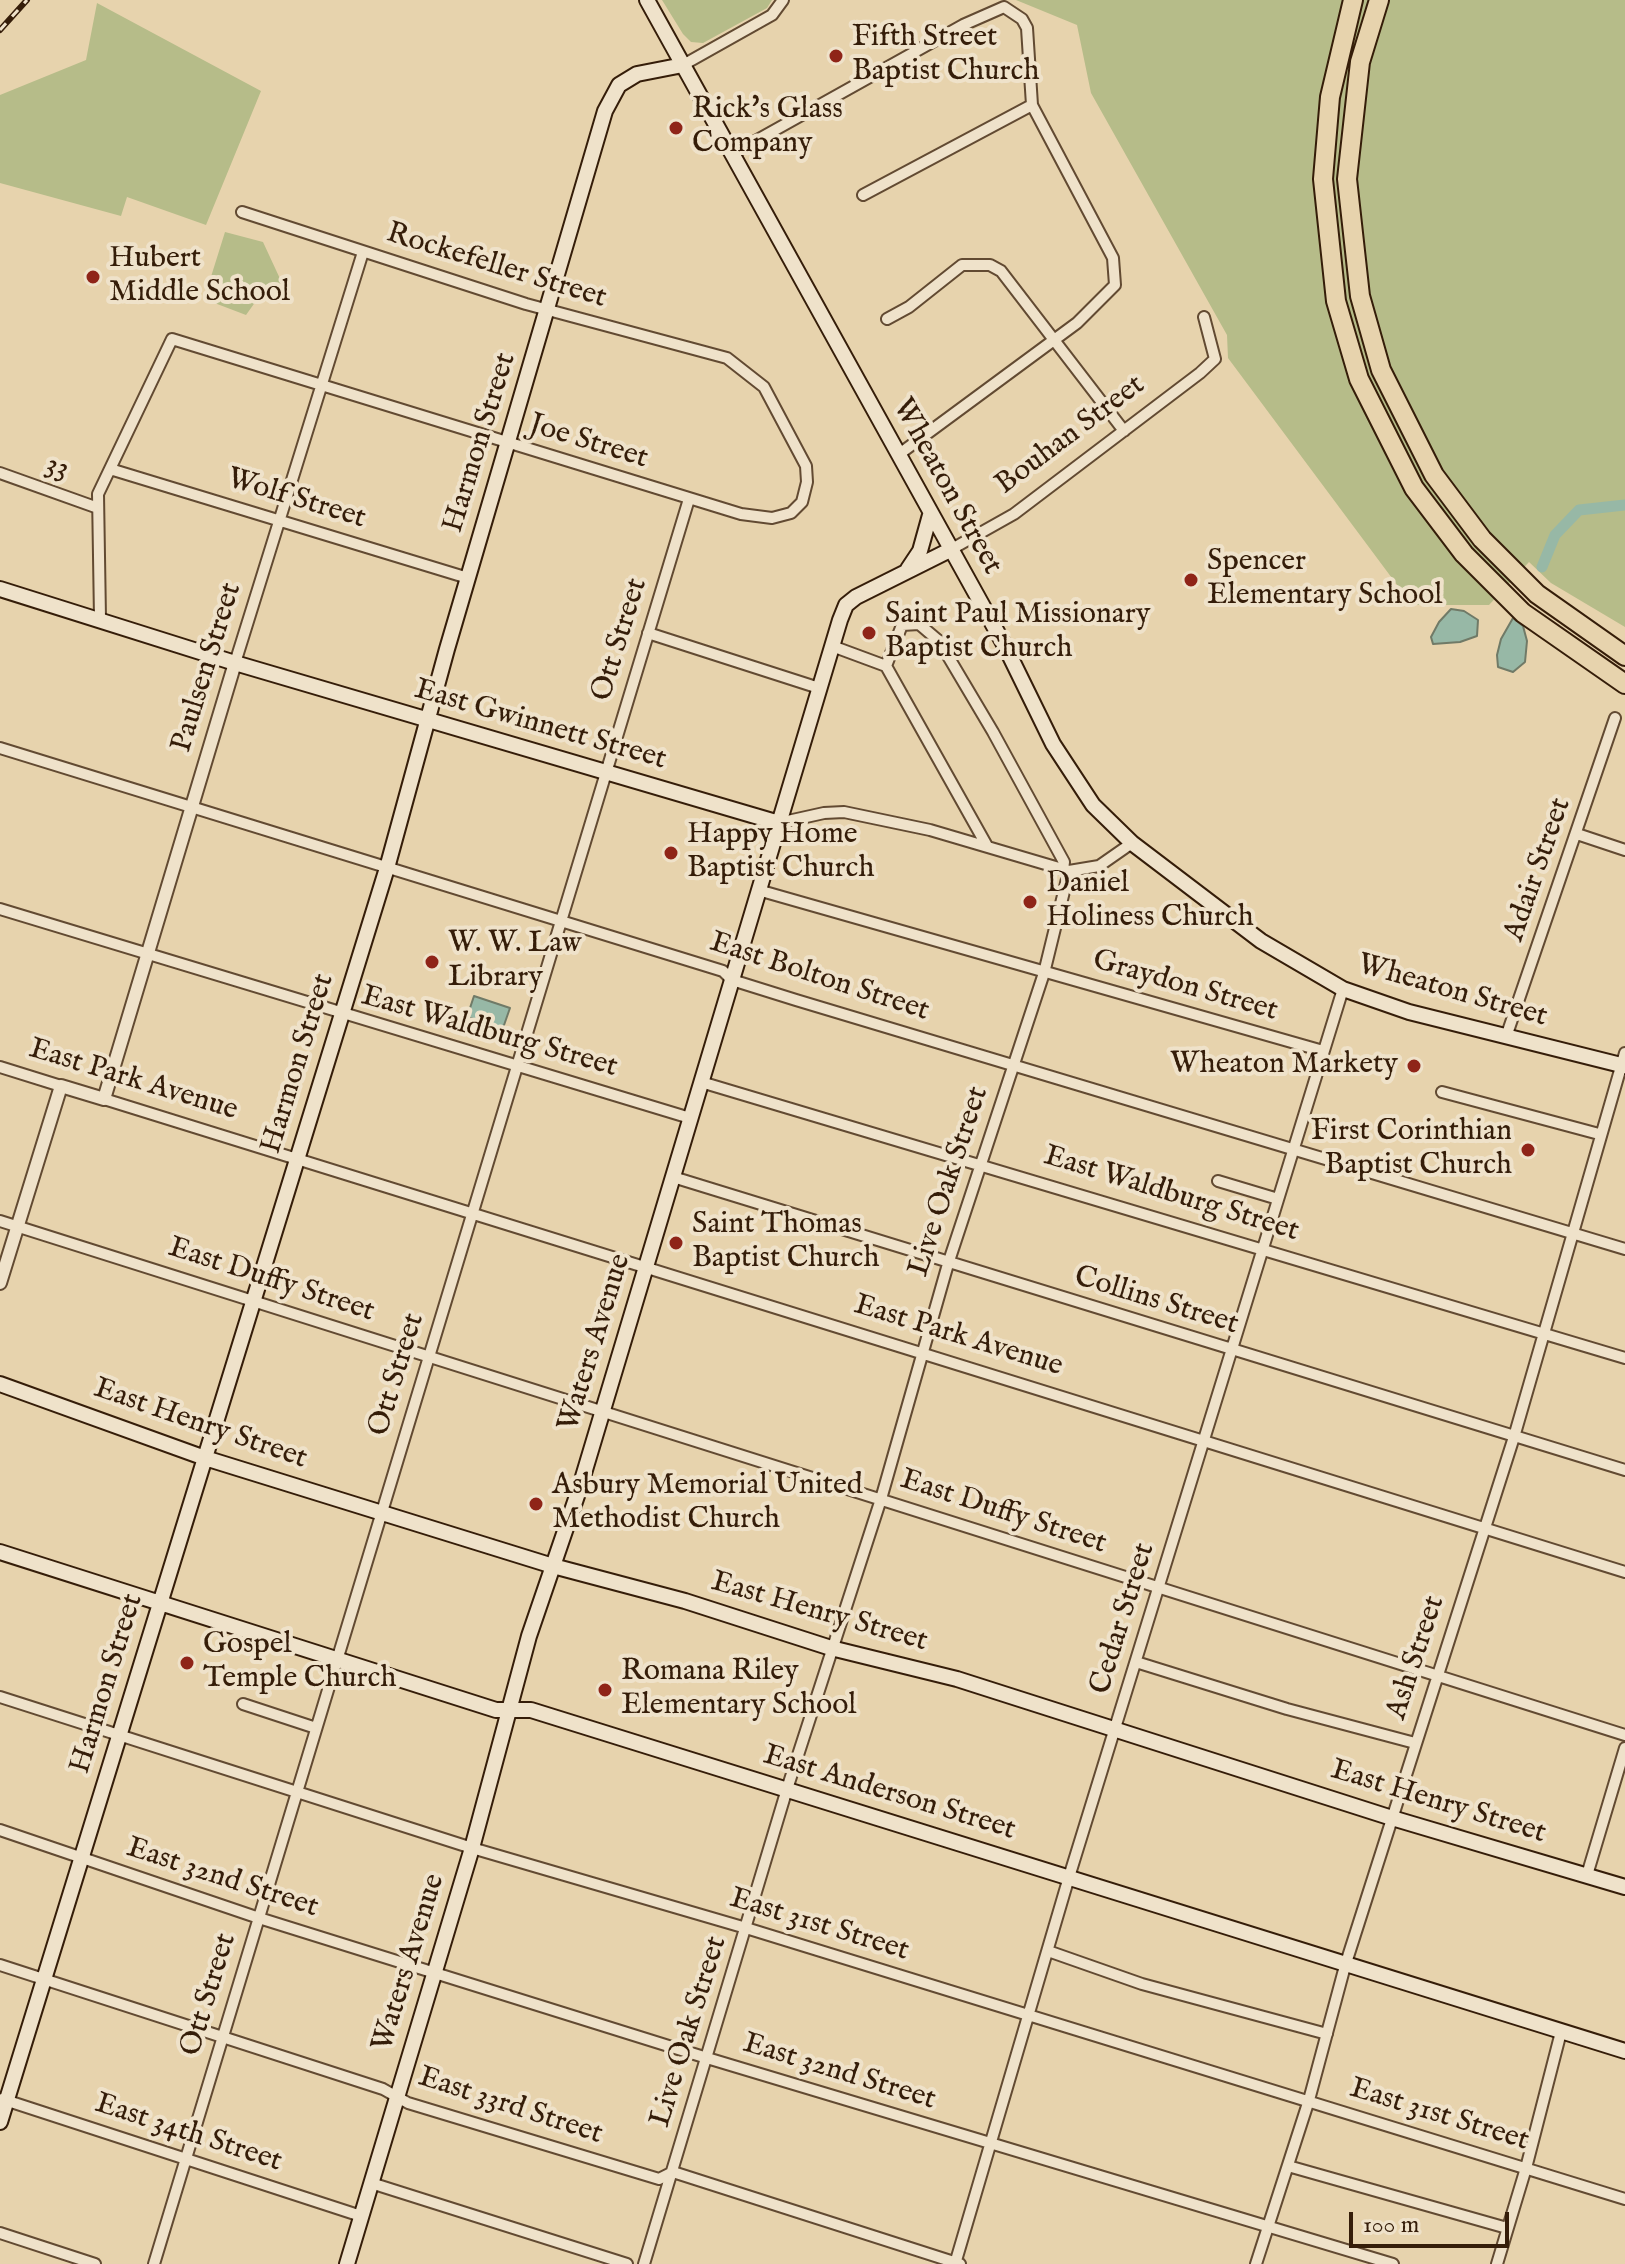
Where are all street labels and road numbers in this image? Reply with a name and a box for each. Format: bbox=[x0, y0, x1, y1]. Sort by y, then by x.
street label: Rockefeller Street bbox=[382, 216, 610, 318]
street label: Harmon Street bbox=[437, 349, 525, 537]
street label: Bouhan Street bbox=[989, 368, 1153, 504]
street label: Wheaton Street bbox=[883, 393, 1009, 581]
street label: Joe Street bbox=[524, 408, 652, 478]
street label: 33 bbox=[41, 447, 73, 489]
street label: Wolf Street bbox=[222, 462, 370, 538]
street label: Ott Street bbox=[585, 574, 657, 706]
street label: Paulsen Street bbox=[165, 579, 251, 757]
street label: East Gwinnett Street bbox=[410, 673, 670, 779]
street label: Adair Street bbox=[1498, 794, 1580, 946]
street label: East Bolton Street bbox=[705, 926, 933, 1030]
street label: Graydon Street bbox=[1088, 943, 1282, 1031]
street label: Wheaton Street bbox=[1353, 948, 1551, 1036]
street label: Harmon Street bbox=[255, 970, 343, 1158]
street label: East Waldburg Street bbox=[357, 979, 621, 1087]
street label: East Park Avenue bbox=[24, 1032, 242, 1130]
street label: Live Oak Street bbox=[902, 1082, 998, 1282]
street label: East Waldburg Street bbox=[1039, 1139, 1303, 1251]
street label: East Duffy Street bbox=[163, 1231, 379, 1331]
street label: Waters Avenue bbox=[552, 1250, 640, 1436]
street label: Collins Street bbox=[1070, 1260, 1242, 1344]
street label: East Park Avenue bbox=[849, 1288, 1067, 1386]
street label: Ott Street bbox=[362, 1309, 434, 1441]
street label: East Henry Street bbox=[89, 1372, 311, 1478]
street label: East Duffy Street bbox=[895, 1463, 1111, 1563]
street label: Cedar Street bbox=[1084, 1539, 1164, 1699]
street label: East Henry Street bbox=[707, 1565, 931, 1661]
street label: Harmon Street bbox=[64, 1590, 152, 1778]
street label: Ash Street bbox=[1380, 1592, 1454, 1724]
street label: East Anderson Street bbox=[759, 1739, 1019, 1849]
street label: East Henry Street bbox=[1326, 1753, 1550, 1853]
street label: East 32nd Street bbox=[122, 1831, 322, 1927]
street label: Waters Avenue bbox=[366, 1870, 454, 2056]
street label: East 31st Street bbox=[725, 1882, 913, 1970]
street label: Ott Street bbox=[174, 1929, 246, 2061]
street label: Live Oak Street bbox=[644, 1932, 736, 2132]
street label: East 32nd Street bbox=[738, 2027, 940, 2119]
street label: East 33rd Street bbox=[413, 2060, 607, 2154]
street label: East 31st Street bbox=[1345, 2072, 1533, 2160]
street label: East 34th Street bbox=[90, 2087, 286, 2181]

